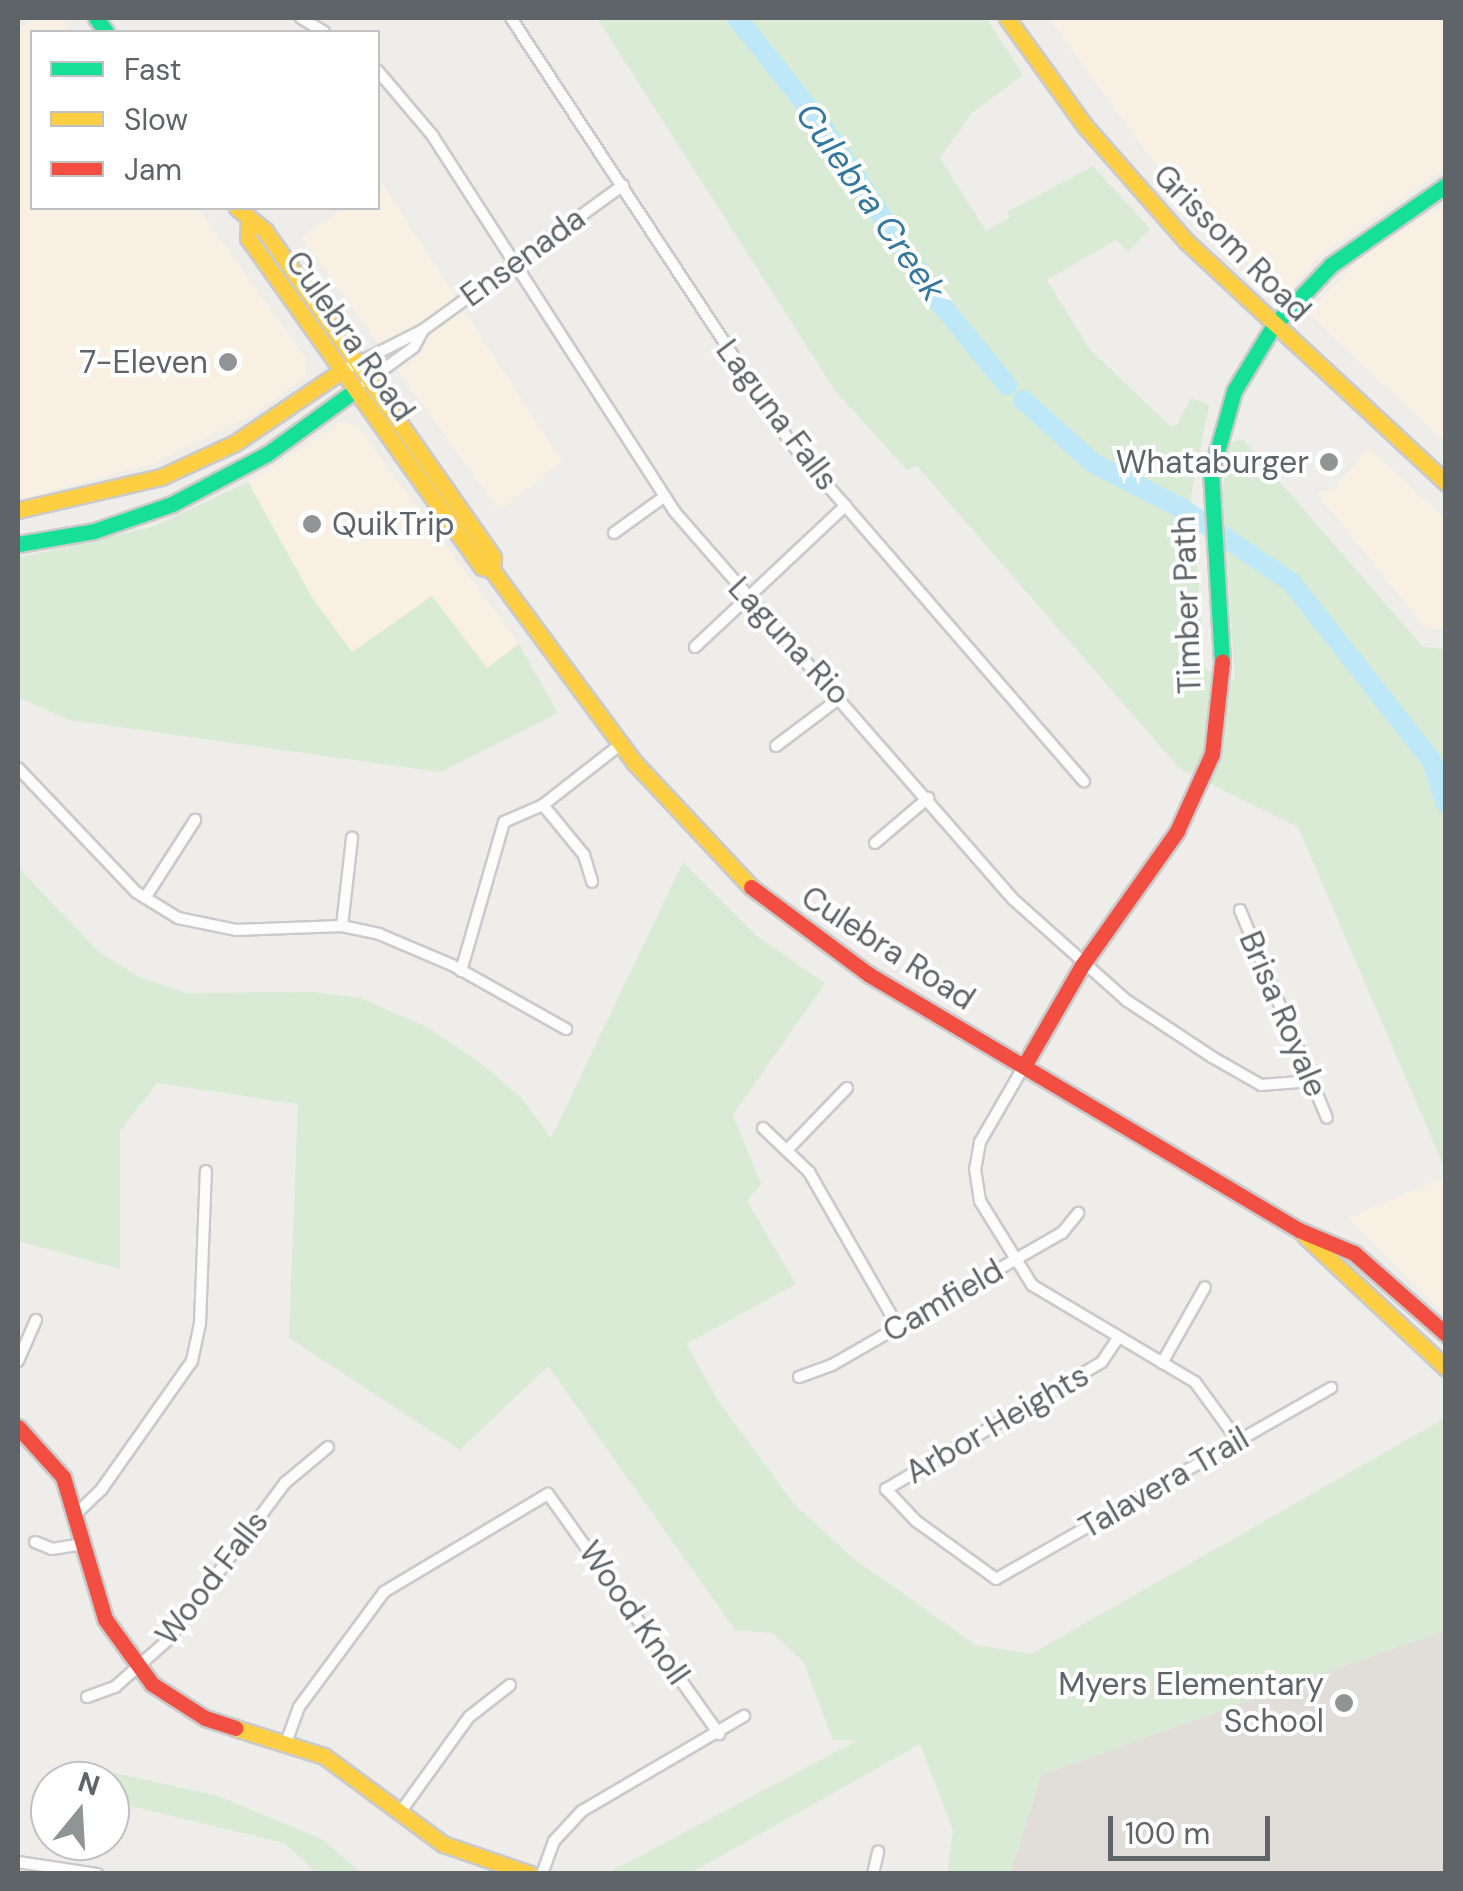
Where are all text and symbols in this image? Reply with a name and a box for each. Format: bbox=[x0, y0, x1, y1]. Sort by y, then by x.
legend bbox=[30, 30, 380, 210]
text: Fast bbox=[124, 50, 182, 89]
water label: Culebra Creek bbox=[787, 95, 955, 309]
text: Slow bbox=[124, 100, 188, 139]
text: Jam bbox=[124, 150, 182, 189]
street label: Grissom Road bbox=[1145, 156, 1319, 330]
street label: Ensenada bbox=[453, 199, 593, 315]
street label: Culebra Road bbox=[277, 244, 423, 428]
street label: Laguna Falls bbox=[708, 332, 846, 498]
place label: 7-Eleven bbox=[79, 343, 208, 381]
marker: 7-Eleven bbox=[217, 351, 239, 373]
place label: Whataburger bbox=[1116, 443, 1309, 481]
marker: Whataburger bbox=[1318, 451, 1340, 473]
place label: QuikTrip bbox=[332, 505, 455, 543]
marker: QuikTrip bbox=[301, 513, 323, 535]
street label: Timber Path bbox=[1165, 515, 1209, 695]
street label: Laguna Rio bbox=[720, 569, 858, 713]
street label: Culebra Road bbox=[794, 878, 982, 1018]
street label: Brisa Royale bbox=[1231, 925, 1335, 1103]
street label: Camfield bbox=[876, 1251, 1010, 1351]
street label: Arbor Heights bbox=[899, 1356, 1095, 1492]
street label: Talavera Trail bbox=[1073, 1419, 1255, 1547]
street label: Wood Falls bbox=[148, 1503, 276, 1653]
street label: Wood Knoll bbox=[571, 1534, 697, 1692]
place label: Myers Elementary School bbox=[1058, 1666, 1324, 1741]
marker: Myers Elementary School bbox=[1333, 1692, 1355, 1714]
north arrow bbox=[30, 1761, 130, 1861]
text: N bbox=[73, 1763, 104, 1805]
scale bar bbox=[1113, 1796, 1276, 1858]
text: 100 m bbox=[1125, 1814, 1210, 1853]

